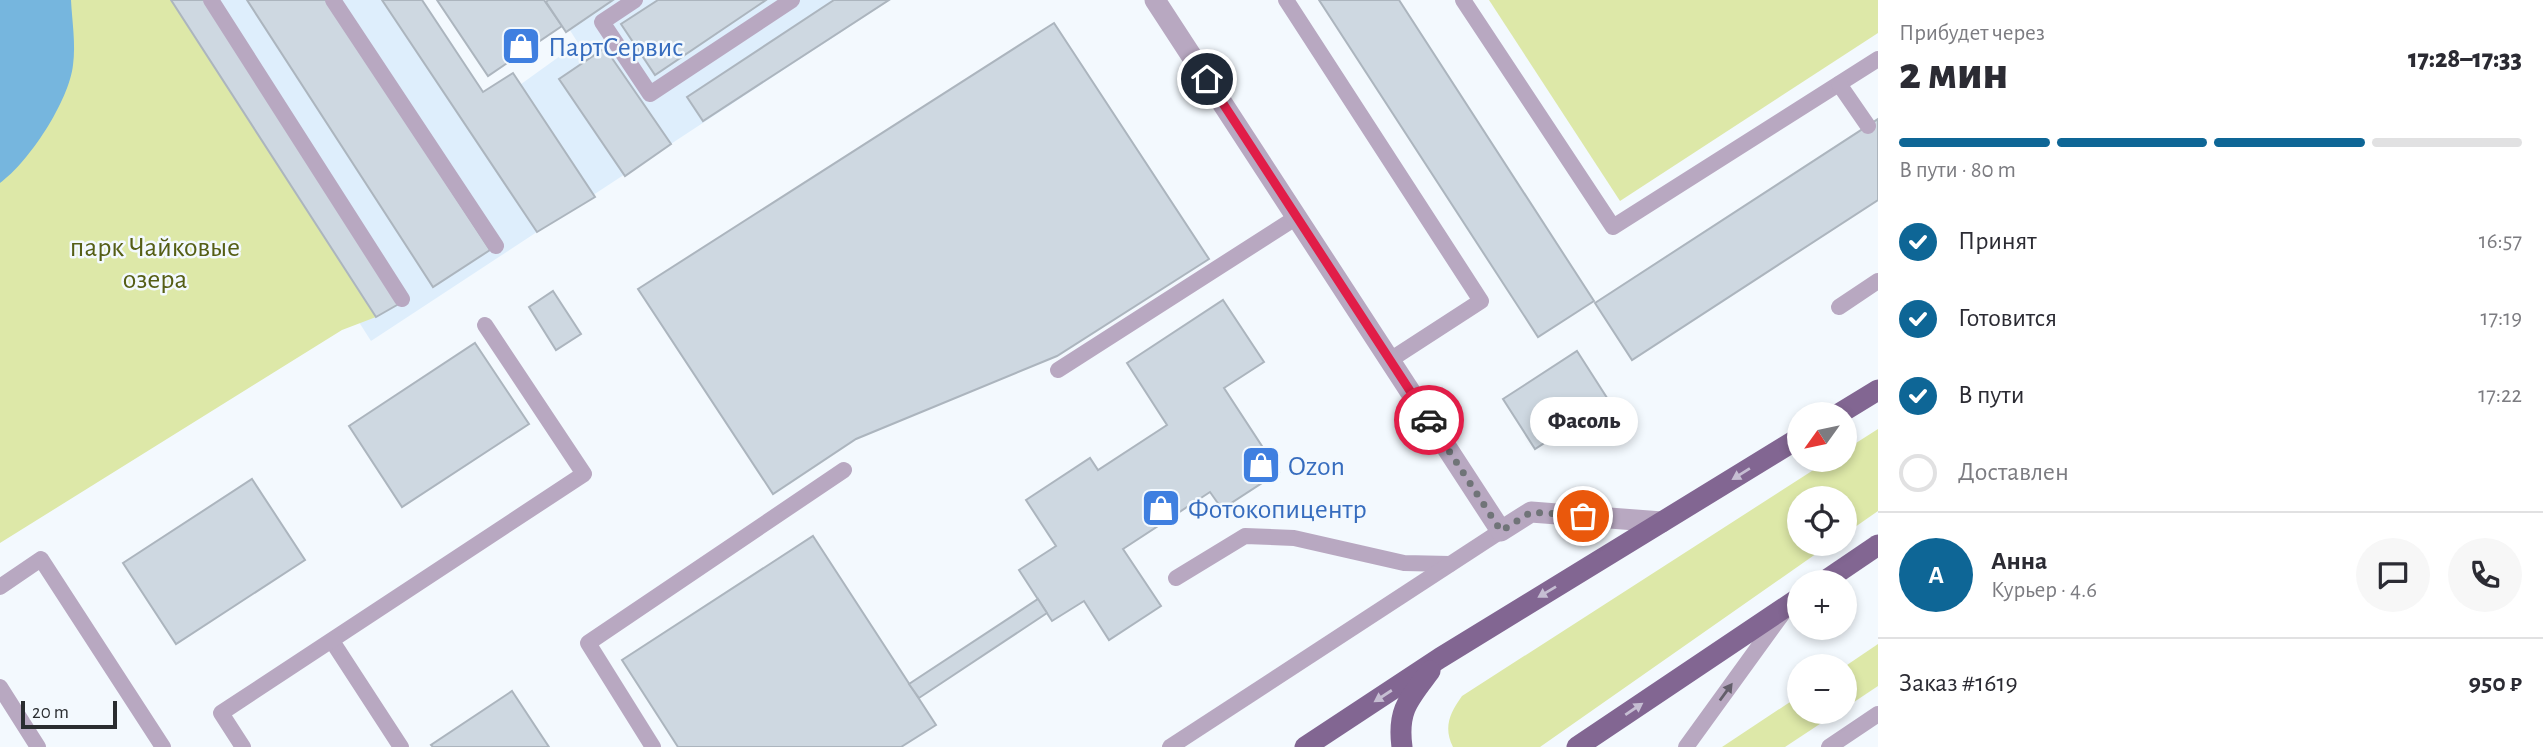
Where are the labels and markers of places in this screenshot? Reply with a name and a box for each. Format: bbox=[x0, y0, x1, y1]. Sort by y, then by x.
shop icon: ПартСервис bbox=[500, 25, 542, 67]
place label: ПартСервис bbox=[548, 34, 684, 62]
pin bbox=[1177, 49, 1237, 109]
callout: Фасоль bbox=[1529, 397, 1637, 446]
shop icon: Ozon bbox=[1240, 444, 1282, 486]
place label: Ozon bbox=[1288, 453, 1345, 481]
pin bbox=[1553, 486, 1613, 546]
shop icon: Фотокопицентр bbox=[1140, 487, 1182, 529]
place label: Фотокопицентр bbox=[1188, 496, 1367, 524]

